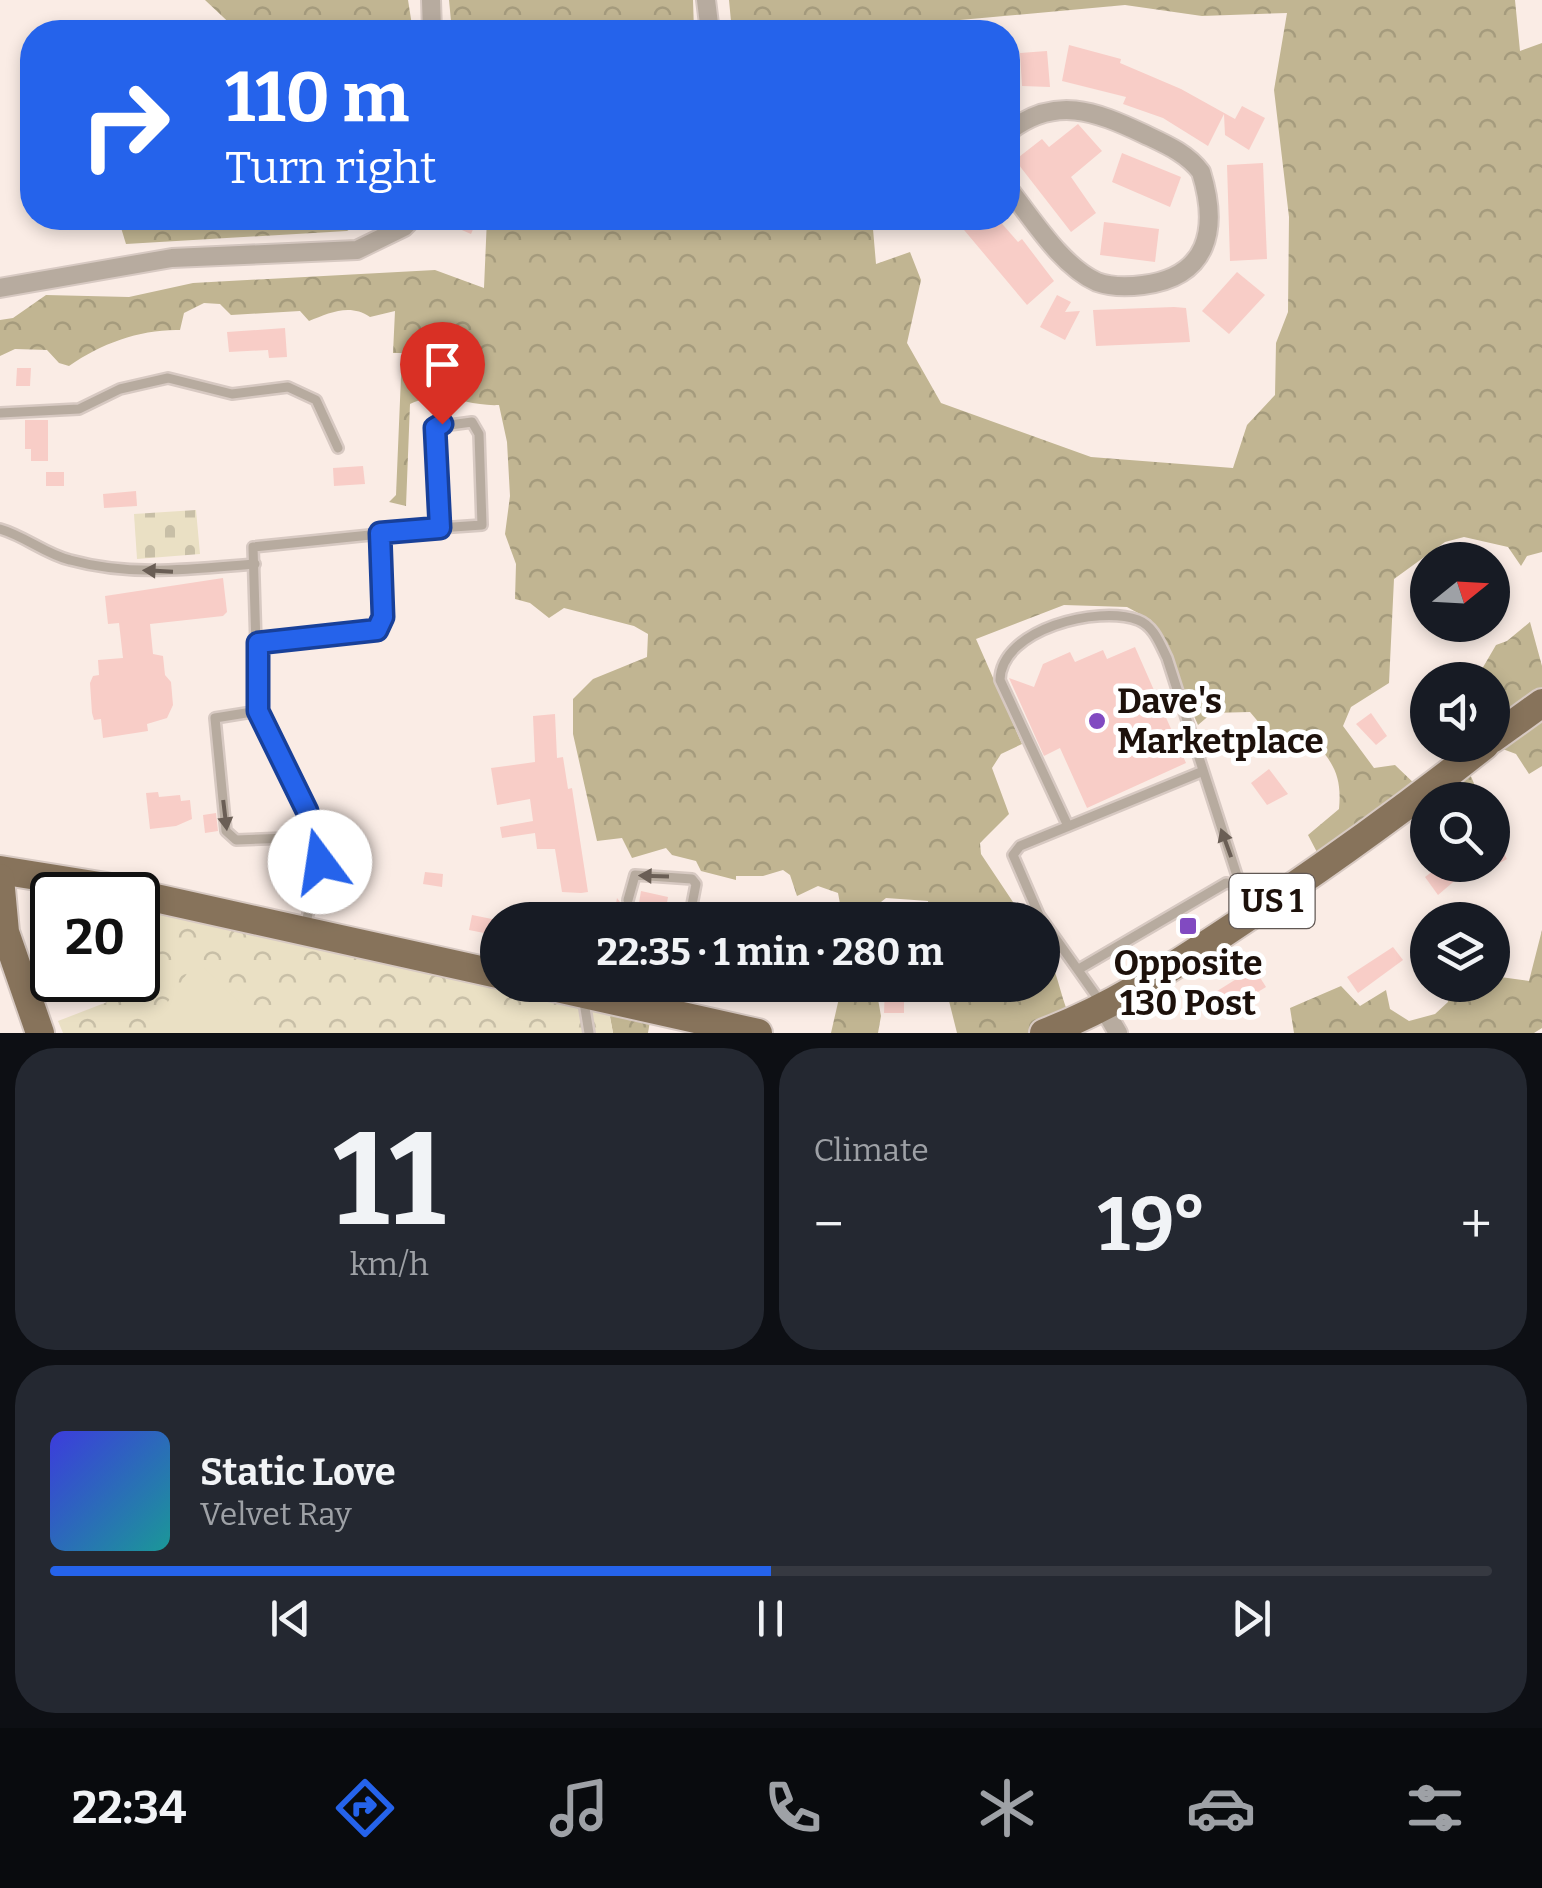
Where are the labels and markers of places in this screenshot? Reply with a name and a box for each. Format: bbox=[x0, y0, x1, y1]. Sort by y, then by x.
pin bbox=[400, 322, 485, 425]
place label: Dave's Marketplace bbox=[1117, 680, 1324, 762]
marker: Dave's Marketplace bbox=[1086, 710, 1108, 732]
marker: Opposite 130 Post bbox=[1177, 915, 1199, 937]
place label: Opposite 130 Post bbox=[1114, 942, 1262, 1024]

